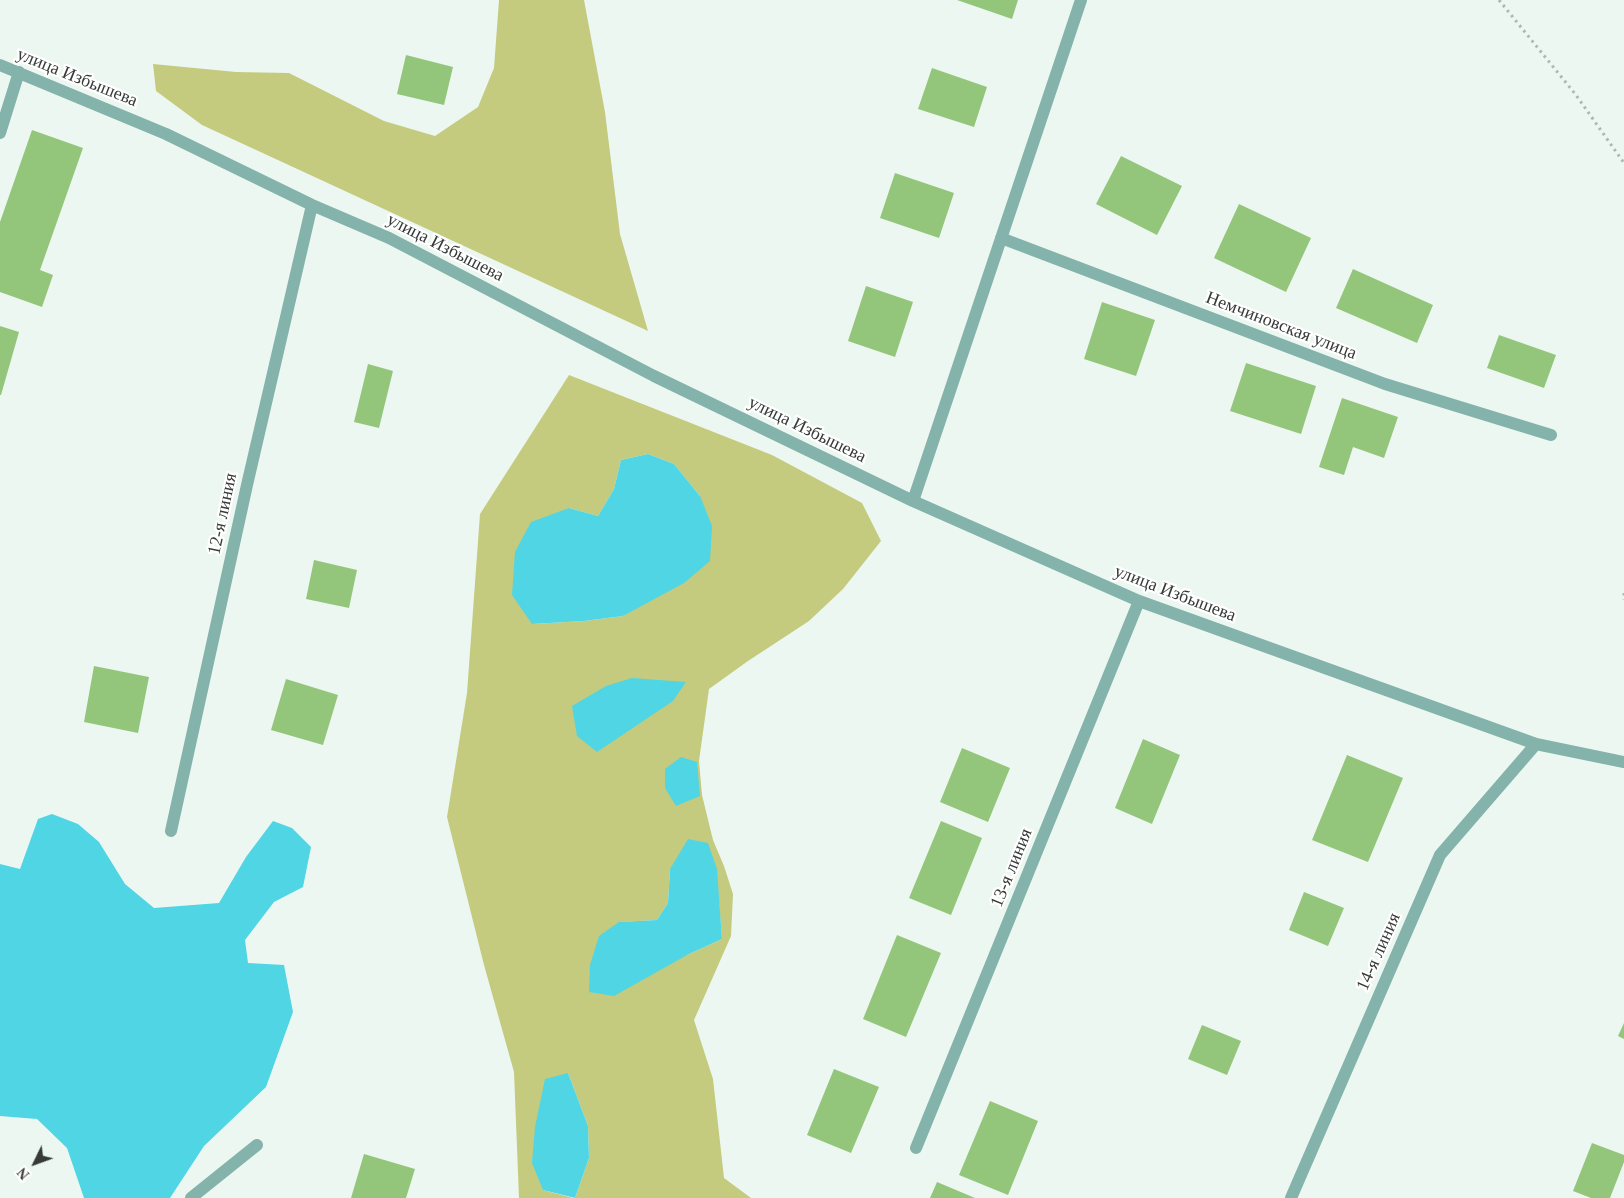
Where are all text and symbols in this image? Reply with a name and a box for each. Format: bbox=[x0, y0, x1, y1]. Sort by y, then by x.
street label: улица Избышева bbox=[13, 44, 141, 112]
street label: улица Избышева bbox=[383, 209, 507, 287]
street label: Немчиновская улица bbox=[1203, 287, 1359, 365]
street label: улица Избышева bbox=[745, 392, 869, 468]
street label: 12-я линия bbox=[204, 471, 242, 557]
street label: улица Избышева bbox=[1111, 561, 1239, 627]
street label: 13-я линия bbox=[986, 826, 1038, 910]
street label: 14-я линия bbox=[1352, 910, 1406, 994]
north arrow bbox=[10, 1138, 60, 1188]
text: N bbox=[15, 1165, 32, 1182]

